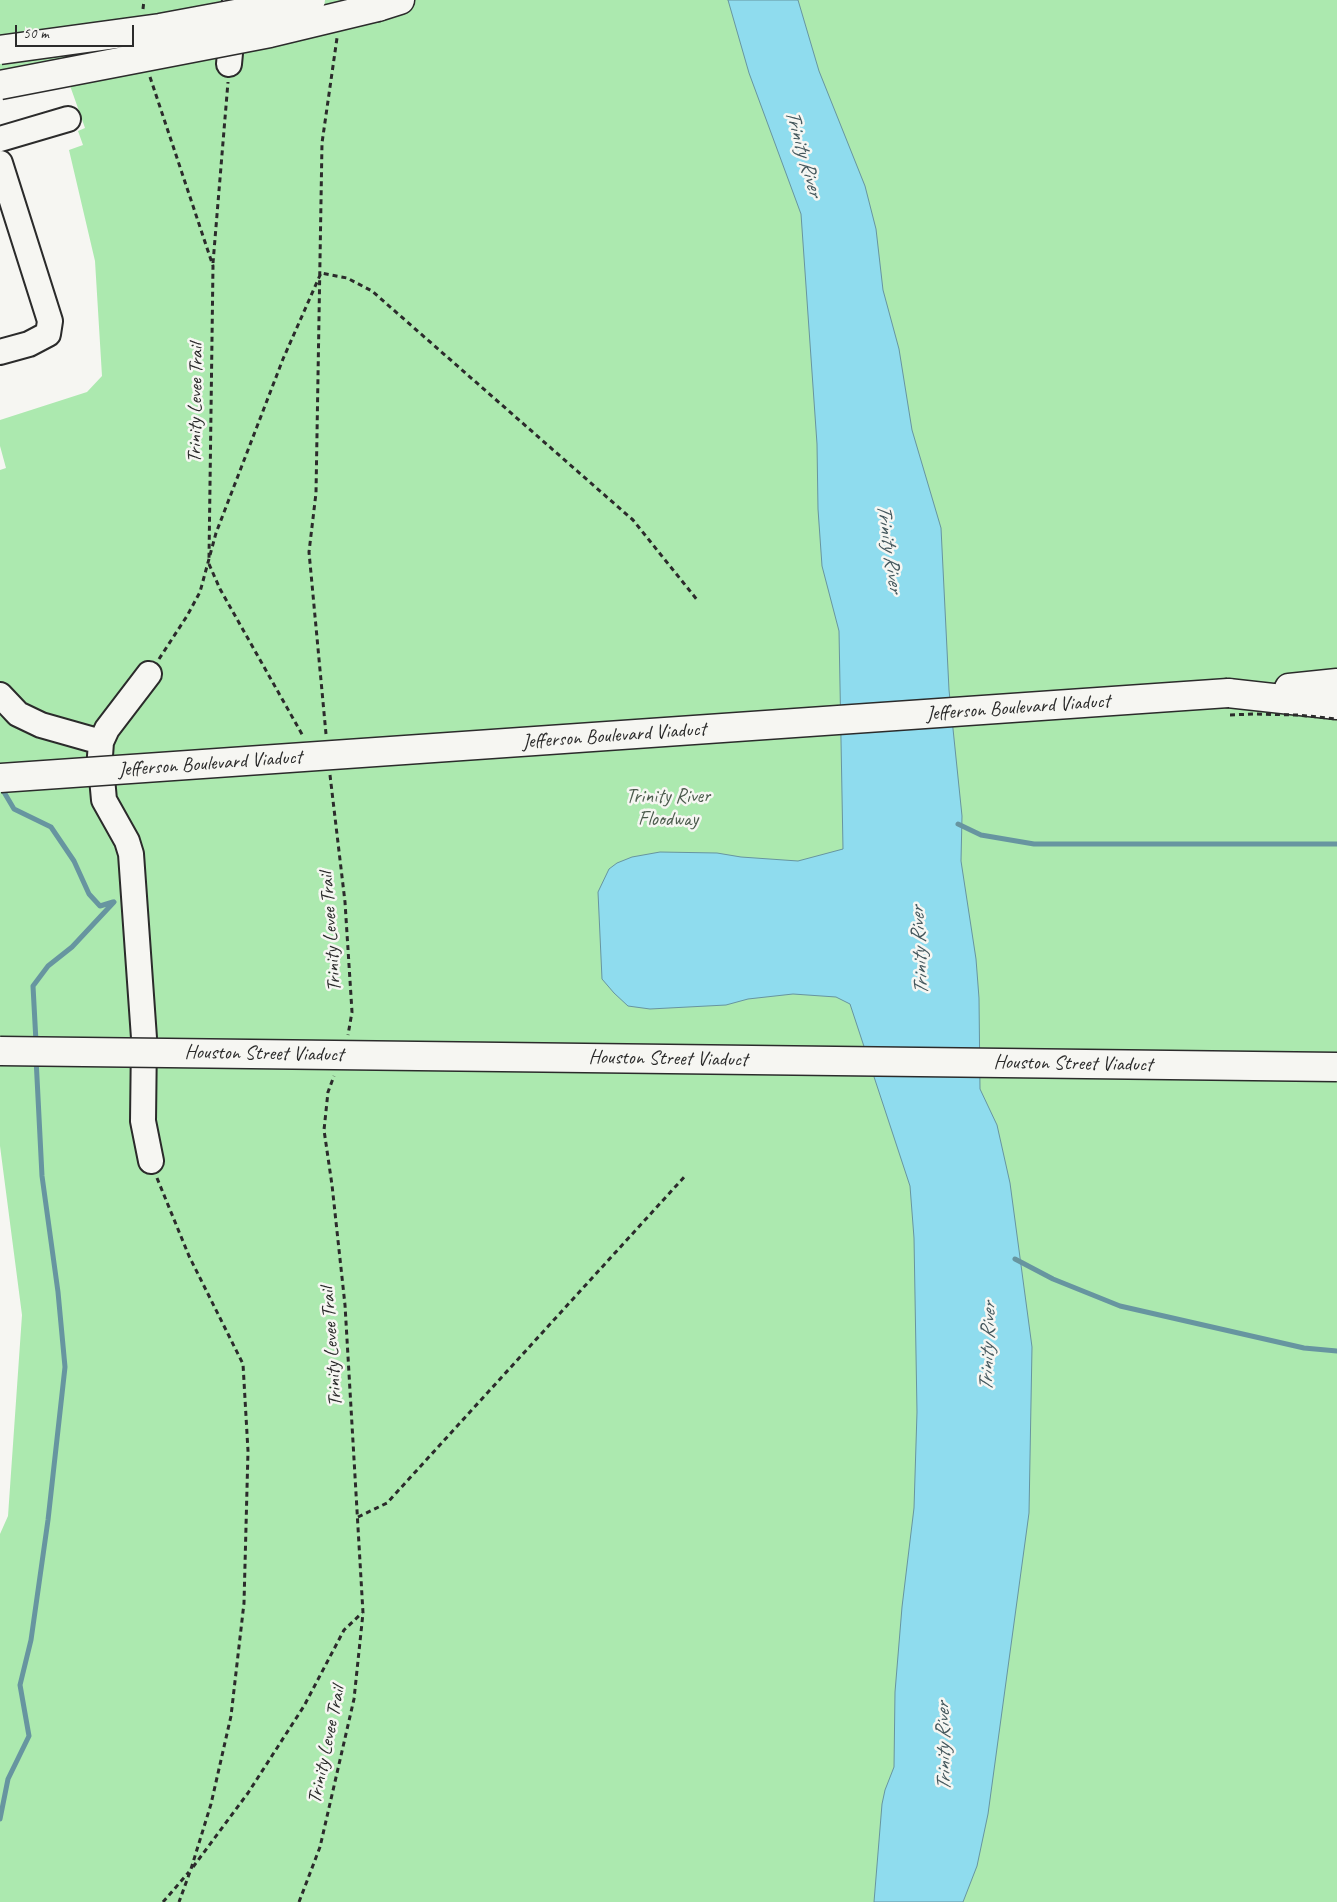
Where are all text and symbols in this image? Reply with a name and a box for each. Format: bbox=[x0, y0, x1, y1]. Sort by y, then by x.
scale bar bbox=[18, 15, 136, 47]
text: 50 m bbox=[23, 24, 49, 43]
water label: Trinity River bbox=[779, 107, 827, 199]
street label: Trinity Levee Trail bbox=[183, 343, 209, 463]
water label: Trinity River bbox=[870, 502, 908, 594]
street label: Jefferson Boulevard Viaduct bbox=[925, 690, 1111, 726]
street label: Jefferson Boulevard Viaduct bbox=[521, 718, 707, 754]
street label: Jefferson Boulevard Viaduct bbox=[117, 746, 303, 782]
park label: Trinity River Floodway bbox=[626, 785, 710, 832]
street label: Trinity Levee Trail bbox=[315, 871, 347, 993]
water label: Trinity River bbox=[905, 906, 935, 996]
street label: Houston Street Viaduct bbox=[184, 1041, 344, 1067]
street label: Houston Street Viaduct bbox=[588, 1046, 748, 1072]
street label: Houston Street Viaduct bbox=[993, 1051, 1153, 1077]
street label: Trinity Levee Trail bbox=[316, 1286, 348, 1408]
water label: Trinity River bbox=[974, 1302, 1002, 1392]
street label: Trinity Levee Trail bbox=[303, 1684, 351, 1806]
water label: Trinity River bbox=[931, 1702, 957, 1792]

